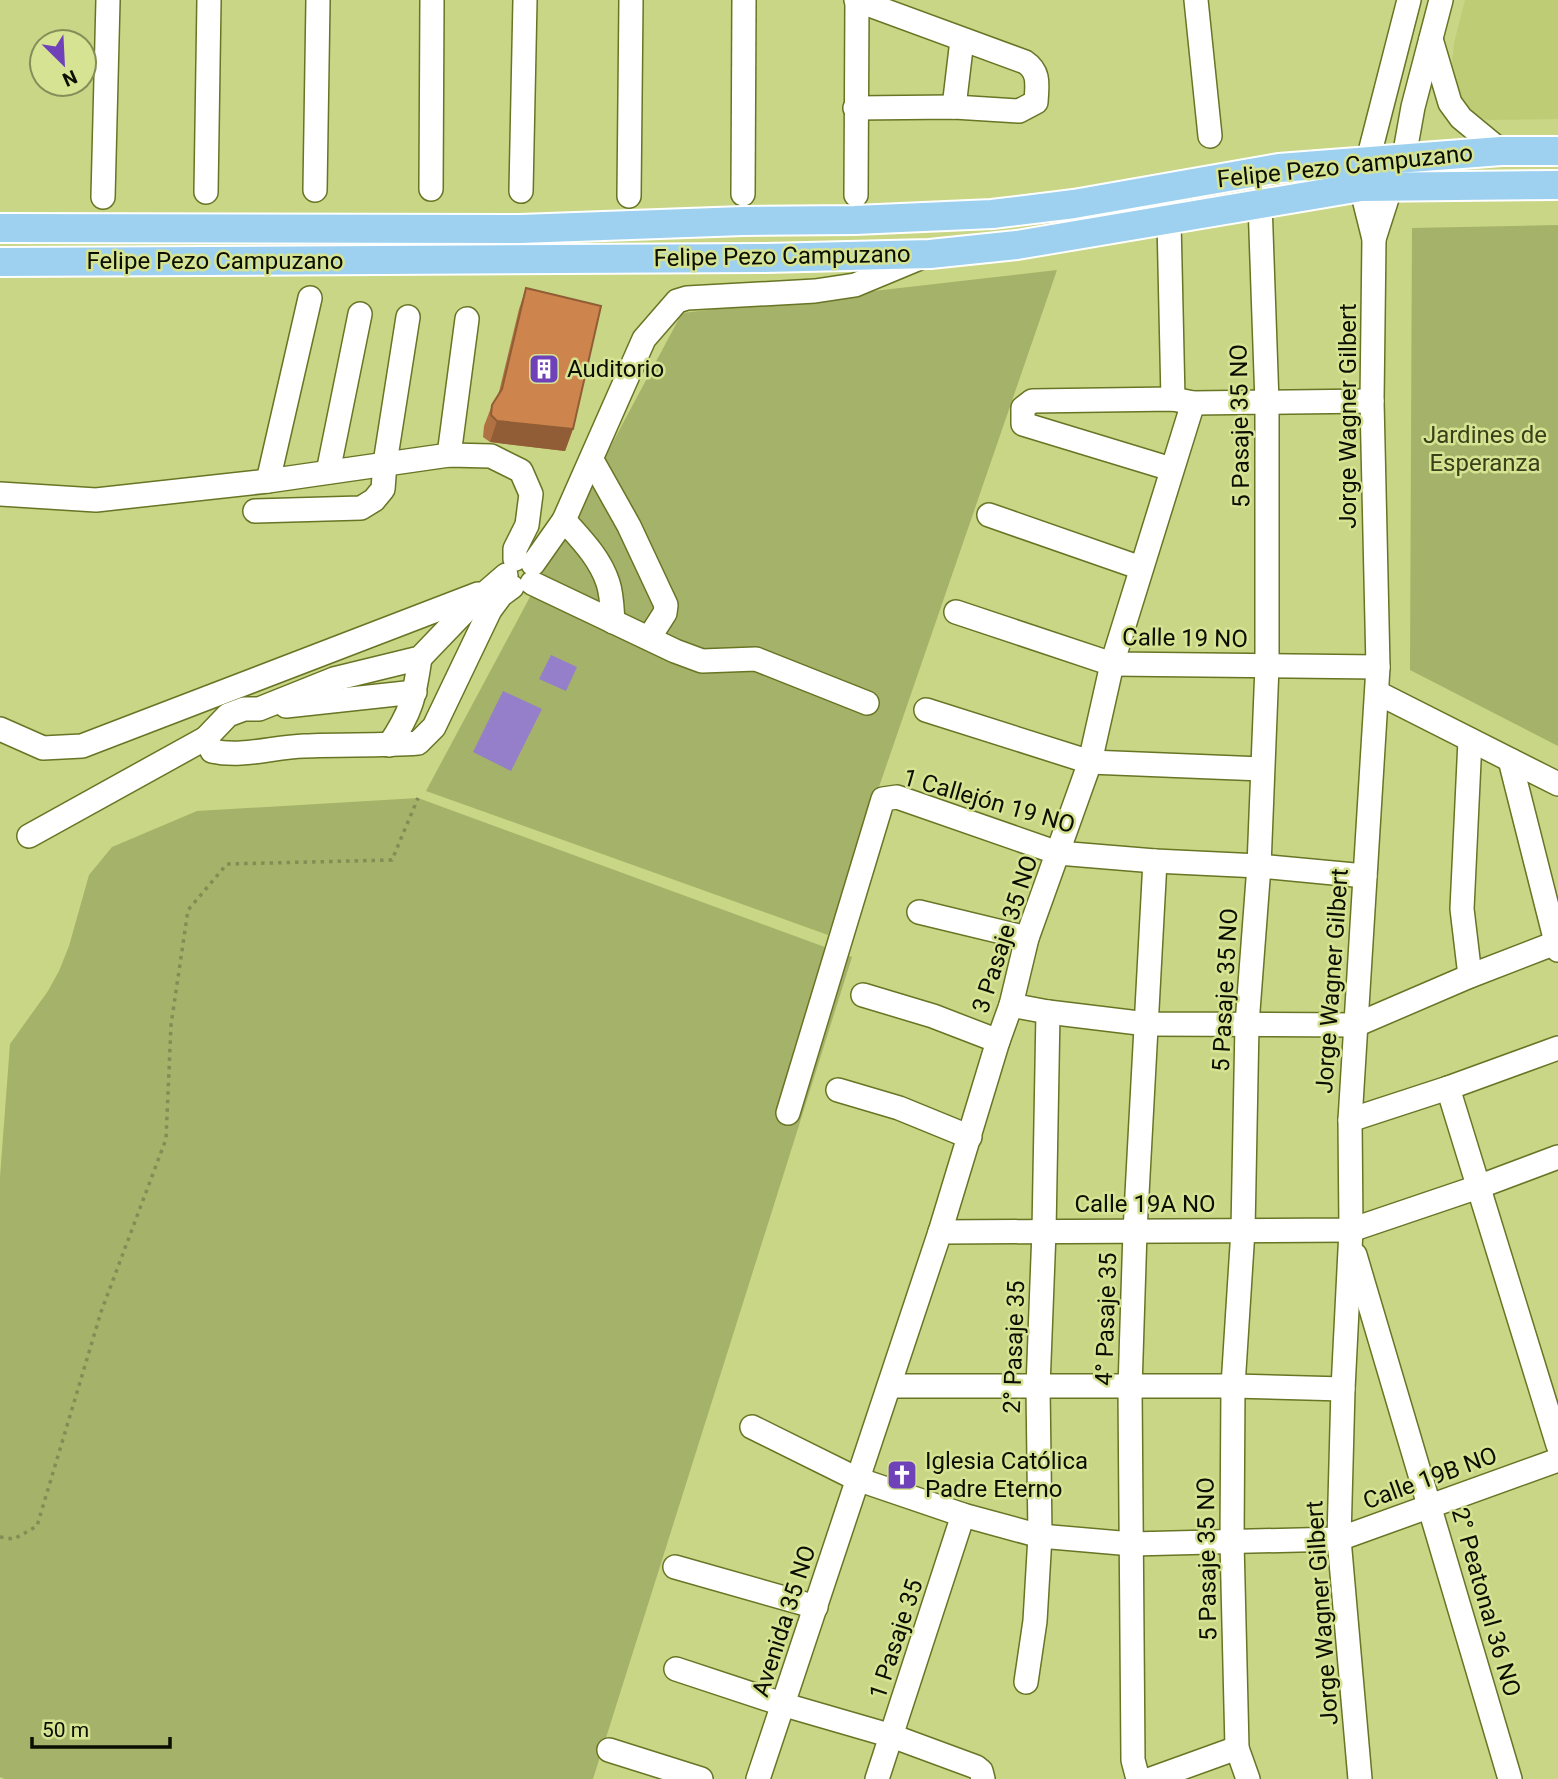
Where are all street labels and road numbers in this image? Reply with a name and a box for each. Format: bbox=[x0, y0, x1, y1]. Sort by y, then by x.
street label: Felipe Pezo Campuzano bbox=[1216, 139, 1474, 193]
street label: Felipe Pezo Campuzano bbox=[653, 240, 911, 272]
street label: Felipe Pezo Campuzano bbox=[87, 247, 343, 275]
street label: Jorge Wagner Gilbert bbox=[1334, 303, 1362, 529]
street label: 5 Pasaje 35 NO bbox=[1225, 344, 1255, 508]
street label: Calle 19 NO bbox=[1122, 623, 1248, 653]
street label: 1 Callejón 19 NO bbox=[900, 763, 1078, 839]
street label: 3 Pasaje 35 NO bbox=[966, 852, 1044, 1016]
street label: Jorge Wagner Gilbert bbox=[1310, 868, 1354, 1094]
street label: 5 Pasaje 35 NO bbox=[1207, 907, 1243, 1073]
street label: Calle 19A NO bbox=[1074, 1190, 1216, 1218]
street label: 4° Pasaje 35 bbox=[1090, 1252, 1122, 1386]
street label: 2° Pasaje 35 bbox=[998, 1280, 1030, 1414]
street label: Calle 19B NO bbox=[1359, 1441, 1501, 1515]
street label: 5 Pasaje 35 NO bbox=[1192, 1477, 1222, 1641]
street label: Jorge Wagner Gilbert bbox=[1300, 1500, 1344, 1726]
street label: 2° Peatonal 36 NO bbox=[1446, 1504, 1526, 1700]
street label: Avenida 35 NO bbox=[746, 1542, 822, 1700]
street label: 1 Pasaje 35 bbox=[863, 1576, 929, 1702]

